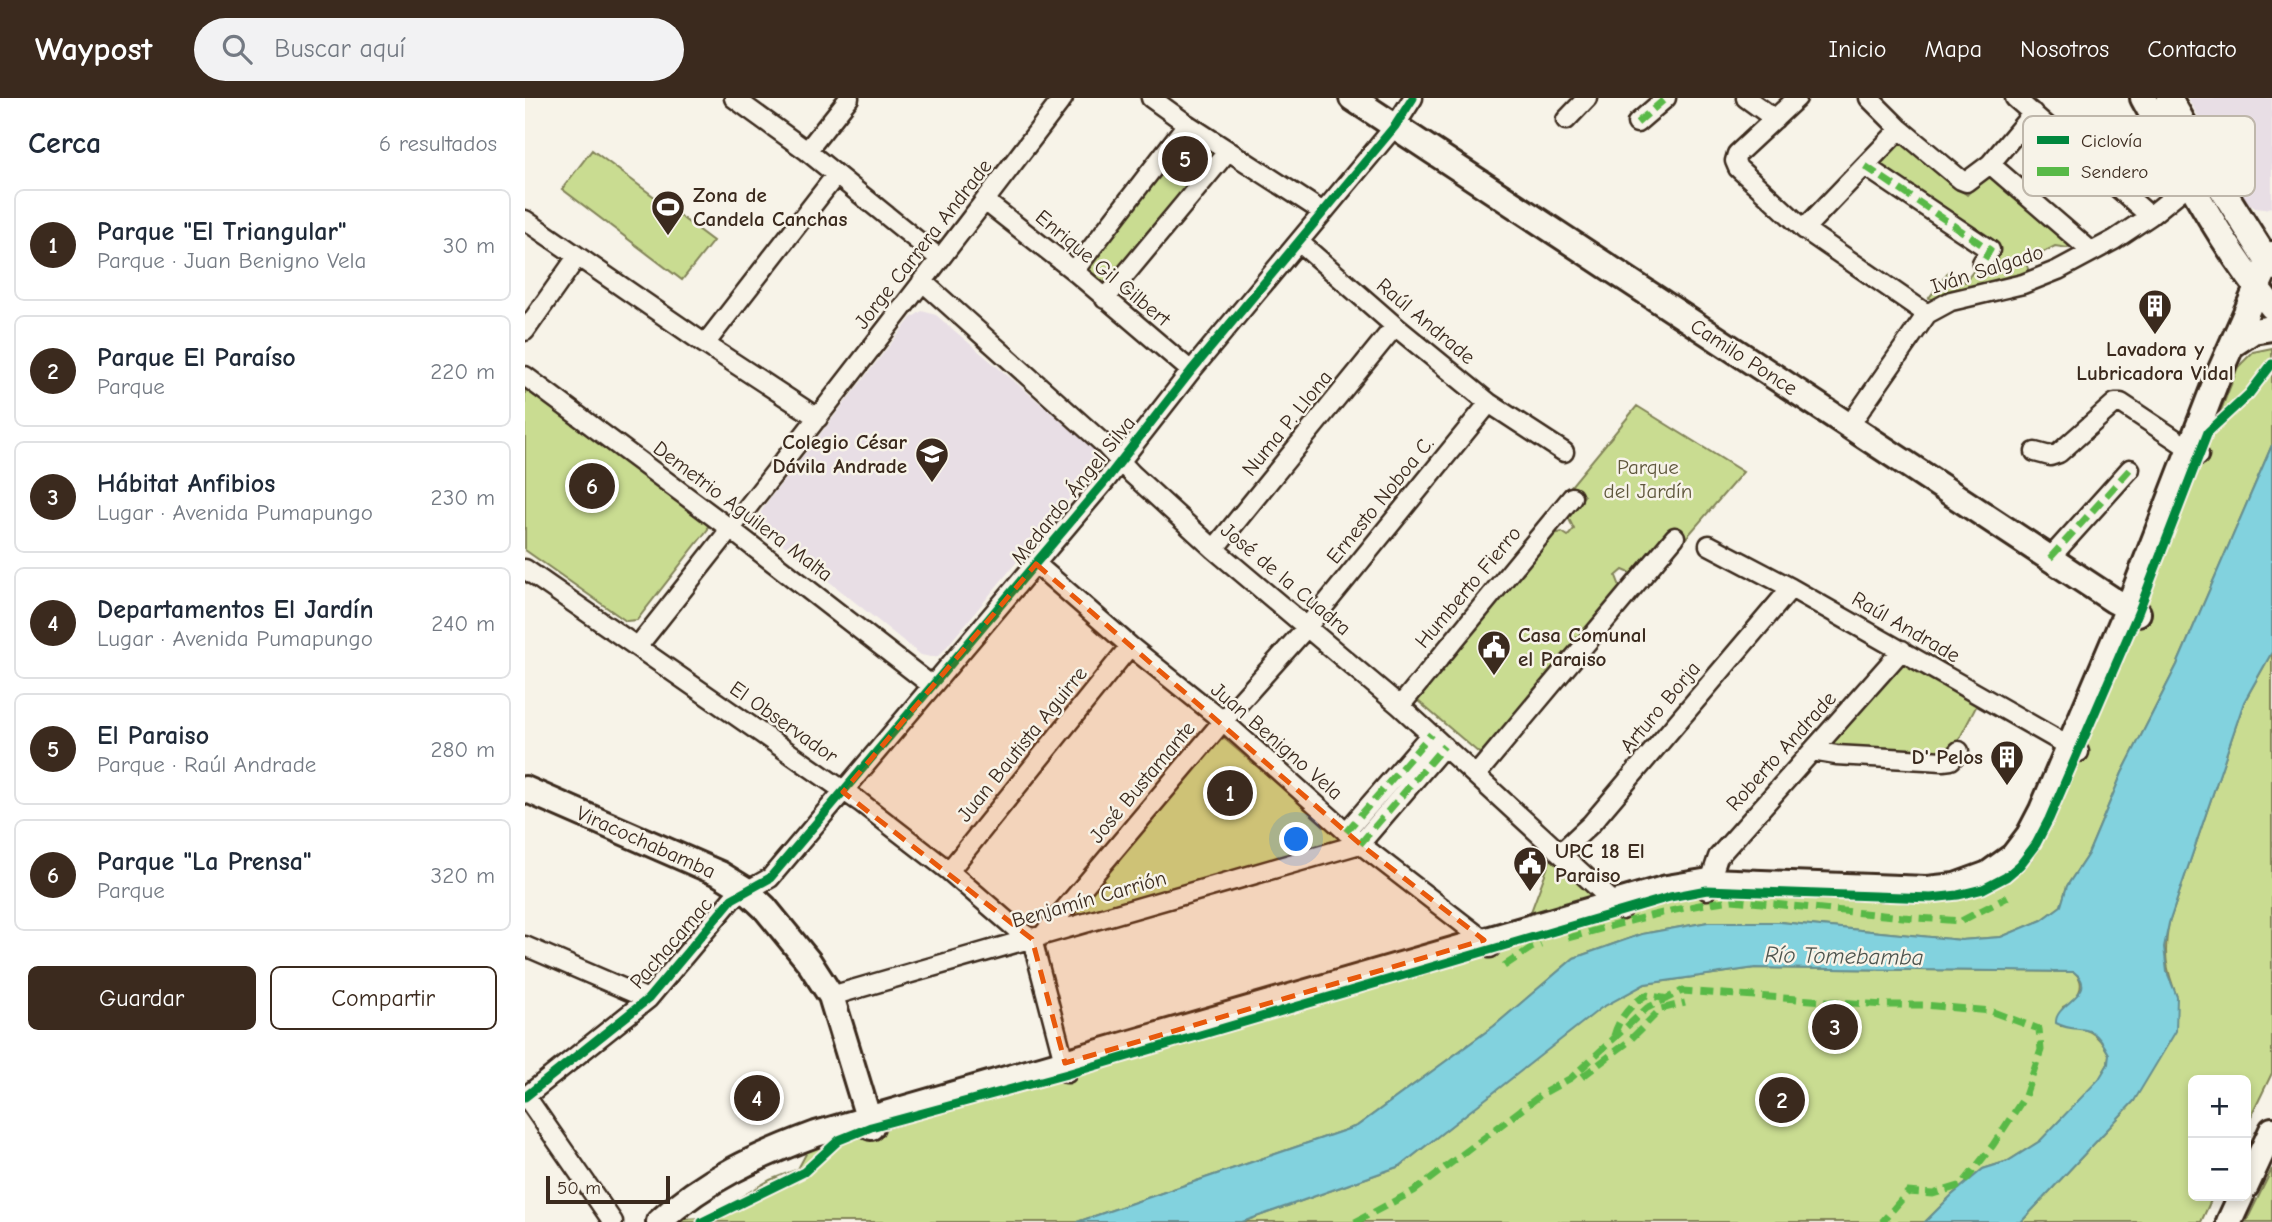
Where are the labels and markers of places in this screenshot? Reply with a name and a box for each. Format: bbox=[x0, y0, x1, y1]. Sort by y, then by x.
pin: 5 bbox=[1162, 133, 1208, 185]
place label: Zona de Candela Canchas bbox=[693, 183, 847, 231]
sports icon: Zona de Candela Canchas bbox=[649, 188, 687, 237]
building icon: Lavadora y Lubricadora Vidal bbox=[2136, 287, 2174, 336]
place label: Lavadora y Lubricadora Vidal bbox=[2076, 337, 2234, 385]
place label: Colegio César Dávila Andrade bbox=[772, 430, 908, 478]
school or university icon: Colegio César Dávila Andrade bbox=[913, 435, 951, 484]
pin: 6 bbox=[569, 460, 615, 512]
place label: Casa Comunal el Paraiso bbox=[1518, 623, 1646, 671]
public building icon: Casa Comunal el Paraiso bbox=[1475, 628, 1513, 677]
building icon: D' Pelos bbox=[1988, 738, 2026, 787]
place label: D' Pelos bbox=[1911, 745, 1983, 769]
pin: 1 bbox=[1207, 767, 1253, 819]
place label: UPC 18 El Paraiso bbox=[1555, 839, 1645, 887]
public building icon: UPC 18 El Paraiso bbox=[1511, 844, 1549, 893]
pin: 3 bbox=[1812, 1001, 1858, 1053]
pin: 4 bbox=[734, 1072, 780, 1124]
pin: 2 bbox=[1759, 1074, 1805, 1126]

